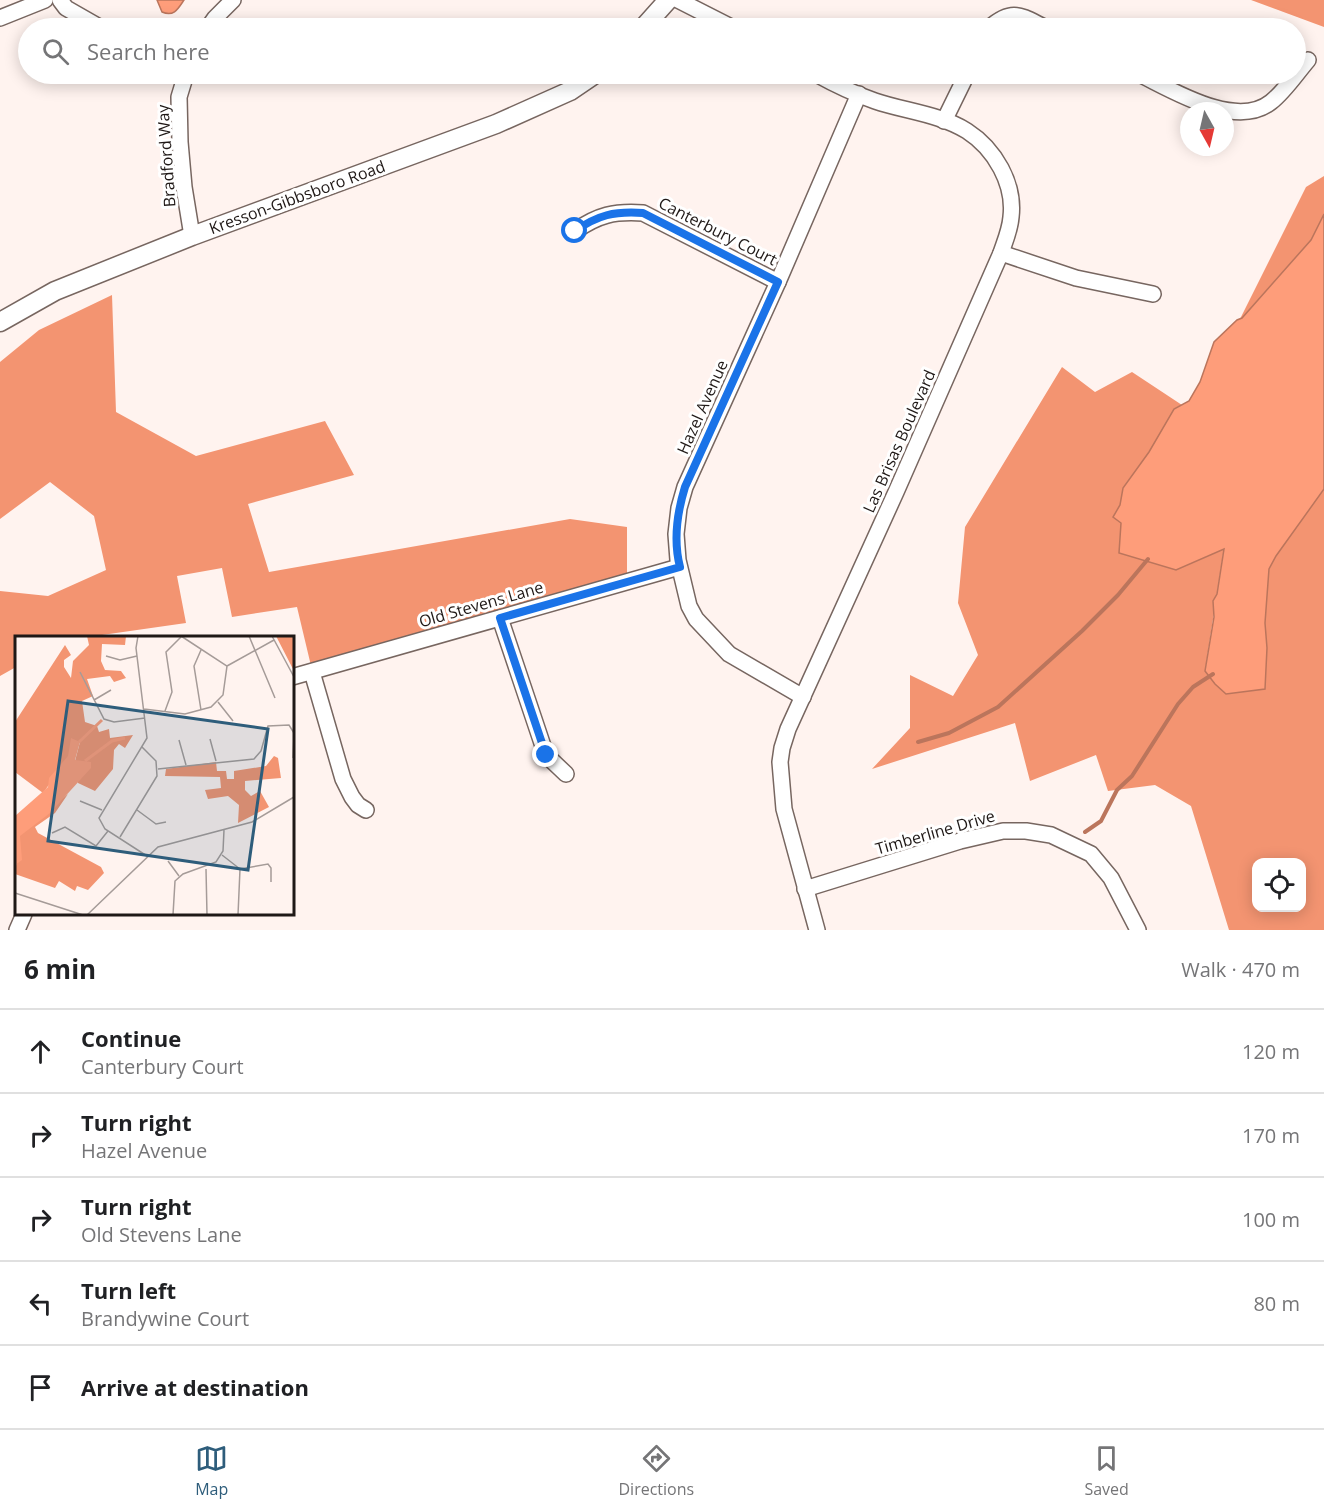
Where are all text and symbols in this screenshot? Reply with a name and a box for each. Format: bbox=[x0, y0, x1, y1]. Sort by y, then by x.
search box bbox=[18, 18, 1306, 84]
icon: search bbox=[39, 35, 72, 68]
text: Search here bbox=[87, 36, 210, 66]
north arrow bbox=[1180, 102, 1234, 156]
street label: Bradford Way bbox=[151, 103, 181, 208]
street label: Kresson-Gibbsboro Road bbox=[206, 155, 388, 239]
street label: Canterbury Court bbox=[655, 192, 781, 270]
route start bbox=[561, 217, 587, 243]
street label: Hazel Avenue bbox=[671, 356, 733, 458]
street label: Las Brisas Boulevard bbox=[858, 366, 940, 516]
street label: Old Stevens Lane bbox=[416, 576, 546, 632]
inset map bbox=[15, 636, 294, 915]
route end bbox=[532, 741, 558, 767]
street label: Timberline Drive bbox=[873, 804, 997, 860]
map controls bbox=[1252, 858, 1306, 912]
button: locate bbox=[1252, 858, 1306, 912]
text: 6 min bbox=[24, 951, 96, 987]
text: Walk · 470 m bbox=[1181, 956, 1300, 983]
text: Continue bbox=[81, 1023, 181, 1053]
icon: ahead bbox=[24, 1035, 57, 1068]
text: 120 m bbox=[1242, 1038, 1300, 1065]
text: Canterbury Court bbox=[81, 1053, 244, 1080]
text: Turn right bbox=[81, 1107, 192, 1137]
icon: right bbox=[24, 1119, 57, 1152]
text: 170 m bbox=[1242, 1122, 1300, 1149]
text: Hazel Avenue bbox=[81, 1137, 207, 1164]
text: Turn right bbox=[81, 1191, 192, 1221]
icon: right bbox=[24, 1203, 57, 1236]
text: 100 m bbox=[1242, 1206, 1300, 1233]
text: Old Stevens Lane bbox=[81, 1221, 242, 1248]
text: Turn left bbox=[81, 1275, 176, 1305]
icon: left bbox=[24, 1287, 57, 1320]
text: 80 m bbox=[1253, 1290, 1300, 1317]
text: Brandywine Court bbox=[81, 1305, 249, 1332]
icon: arrive bbox=[24, 1371, 57, 1404]
text: Arrive at destination bbox=[81, 1372, 309, 1402]
tab: Map bbox=[195, 1442, 228, 1500]
tab: Directions bbox=[619, 1442, 694, 1500]
tab: Saved bbox=[1084, 1442, 1129, 1500]

